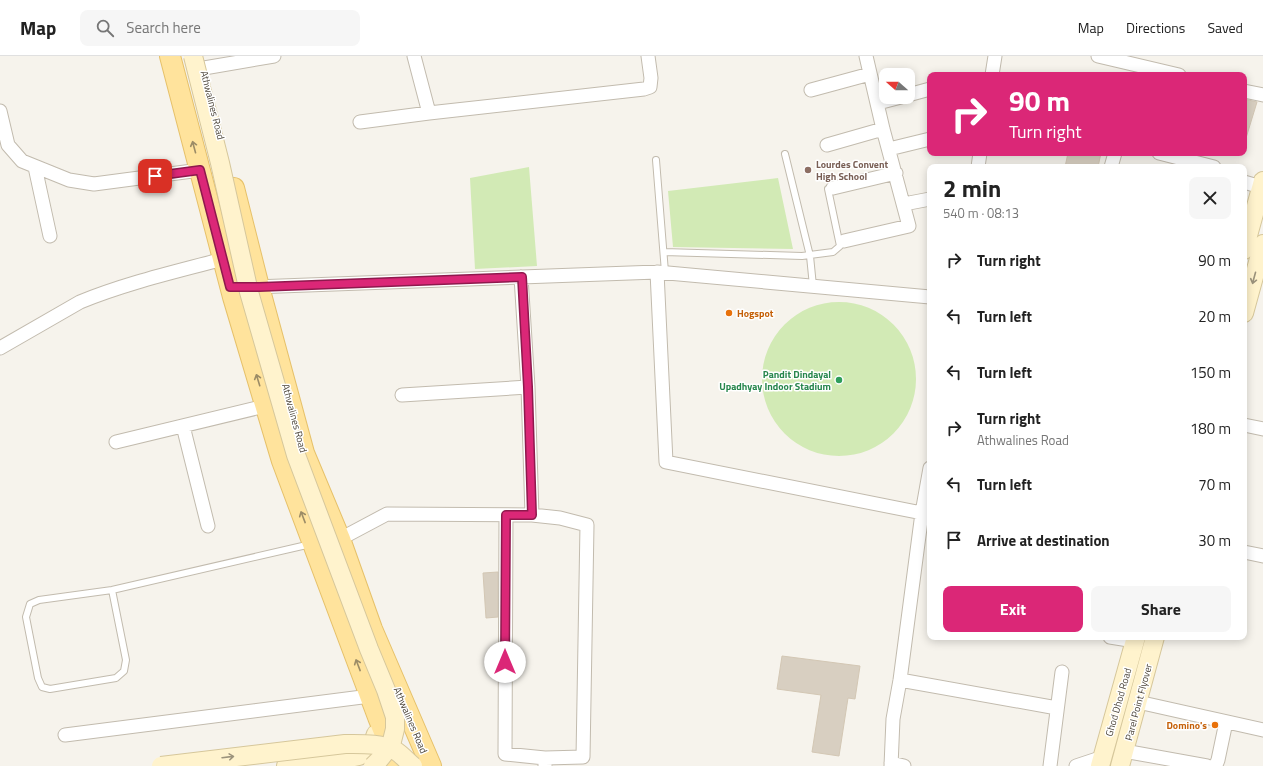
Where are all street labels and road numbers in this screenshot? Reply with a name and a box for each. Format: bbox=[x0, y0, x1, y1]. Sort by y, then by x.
street label: Athwalines Road bbox=[197, 69, 228, 141]
street label: Athwalines Road bbox=[278, 382, 311, 454]
street label: Parel Point Flyover bbox=[1121, 662, 1156, 742]
street label: Ghod Dhod Road bbox=[1102, 666, 1135, 738]
street label: Athwalines Road bbox=[390, 685, 431, 756]

